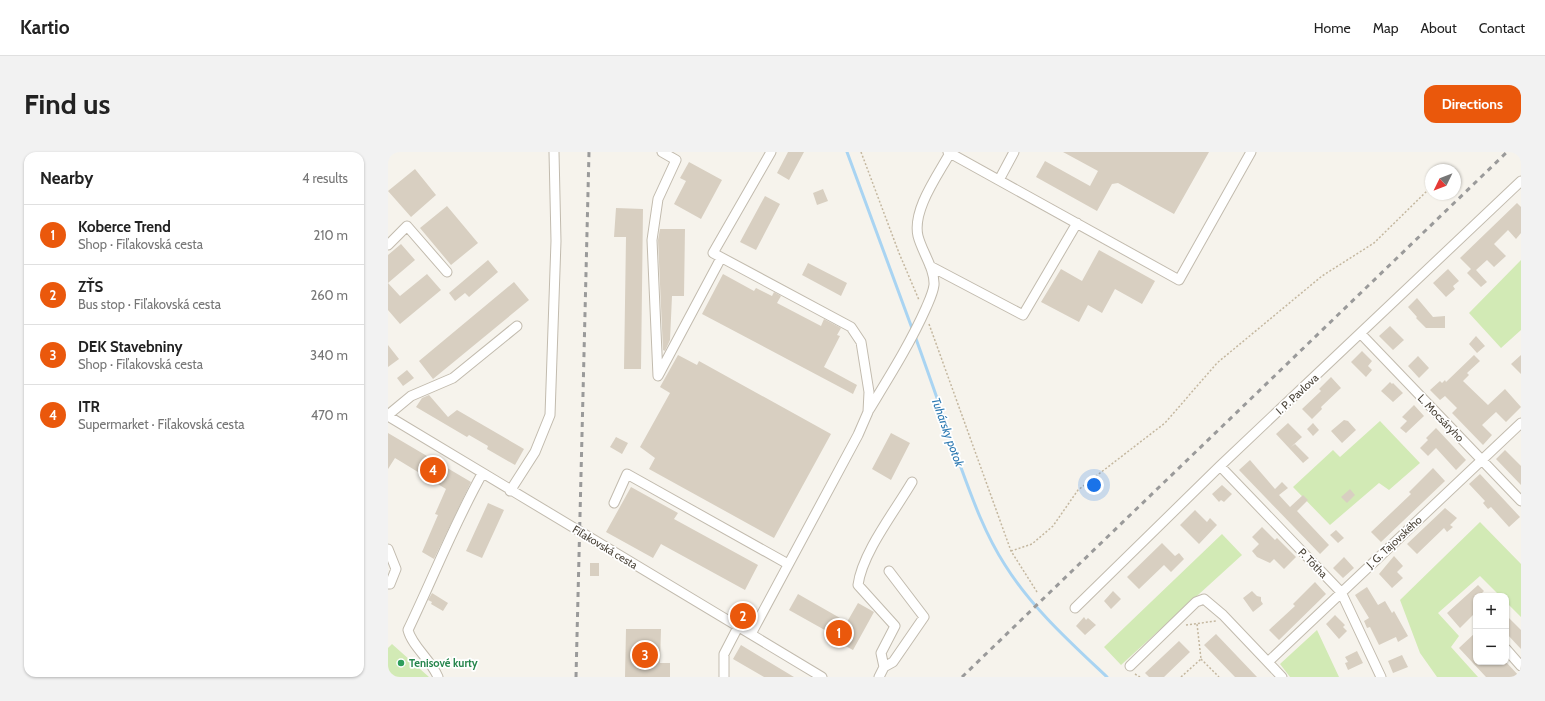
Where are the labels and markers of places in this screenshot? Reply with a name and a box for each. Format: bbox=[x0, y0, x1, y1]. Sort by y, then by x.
pin: 4 bbox=[420, 455, 446, 485]
pin: 2 bbox=[730, 601, 756, 631]
pin: 1 bbox=[826, 618, 852, 648]
pin: 3 bbox=[632, 640, 658, 670]
place label: Tenisové kurty bbox=[409, 656, 478, 670]
marker: Tenisové kurty bbox=[396, 658, 406, 668]

